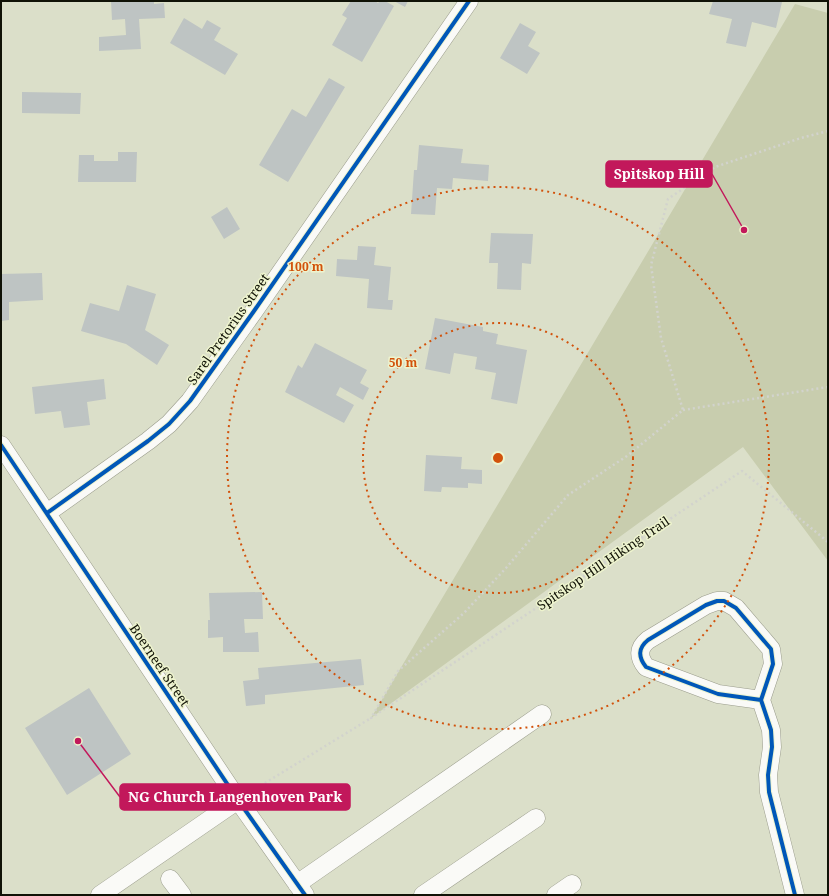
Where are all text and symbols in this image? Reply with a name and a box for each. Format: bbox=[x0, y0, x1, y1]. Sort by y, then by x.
callout: Spitskop Hill bbox=[606, 161, 712, 187]
text: Spitskop Hill bbox=[614, 164, 704, 183]
text: 100 m bbox=[288, 258, 324, 275]
street label: Sarel Pretorius Street bbox=[183, 269, 273, 388]
text: 50 m bbox=[389, 354, 417, 371]
centre of rings bbox=[491, 451, 505, 465]
street label: Spitskop Hill Hiking Trail bbox=[533, 512, 673, 614]
street label: Boerneef Street bbox=[126, 620, 194, 710]
callout: NG Church Langenhoven Park bbox=[120, 784, 350, 810]
text: NG Church Langenhoven Park bbox=[128, 787, 342, 806]

